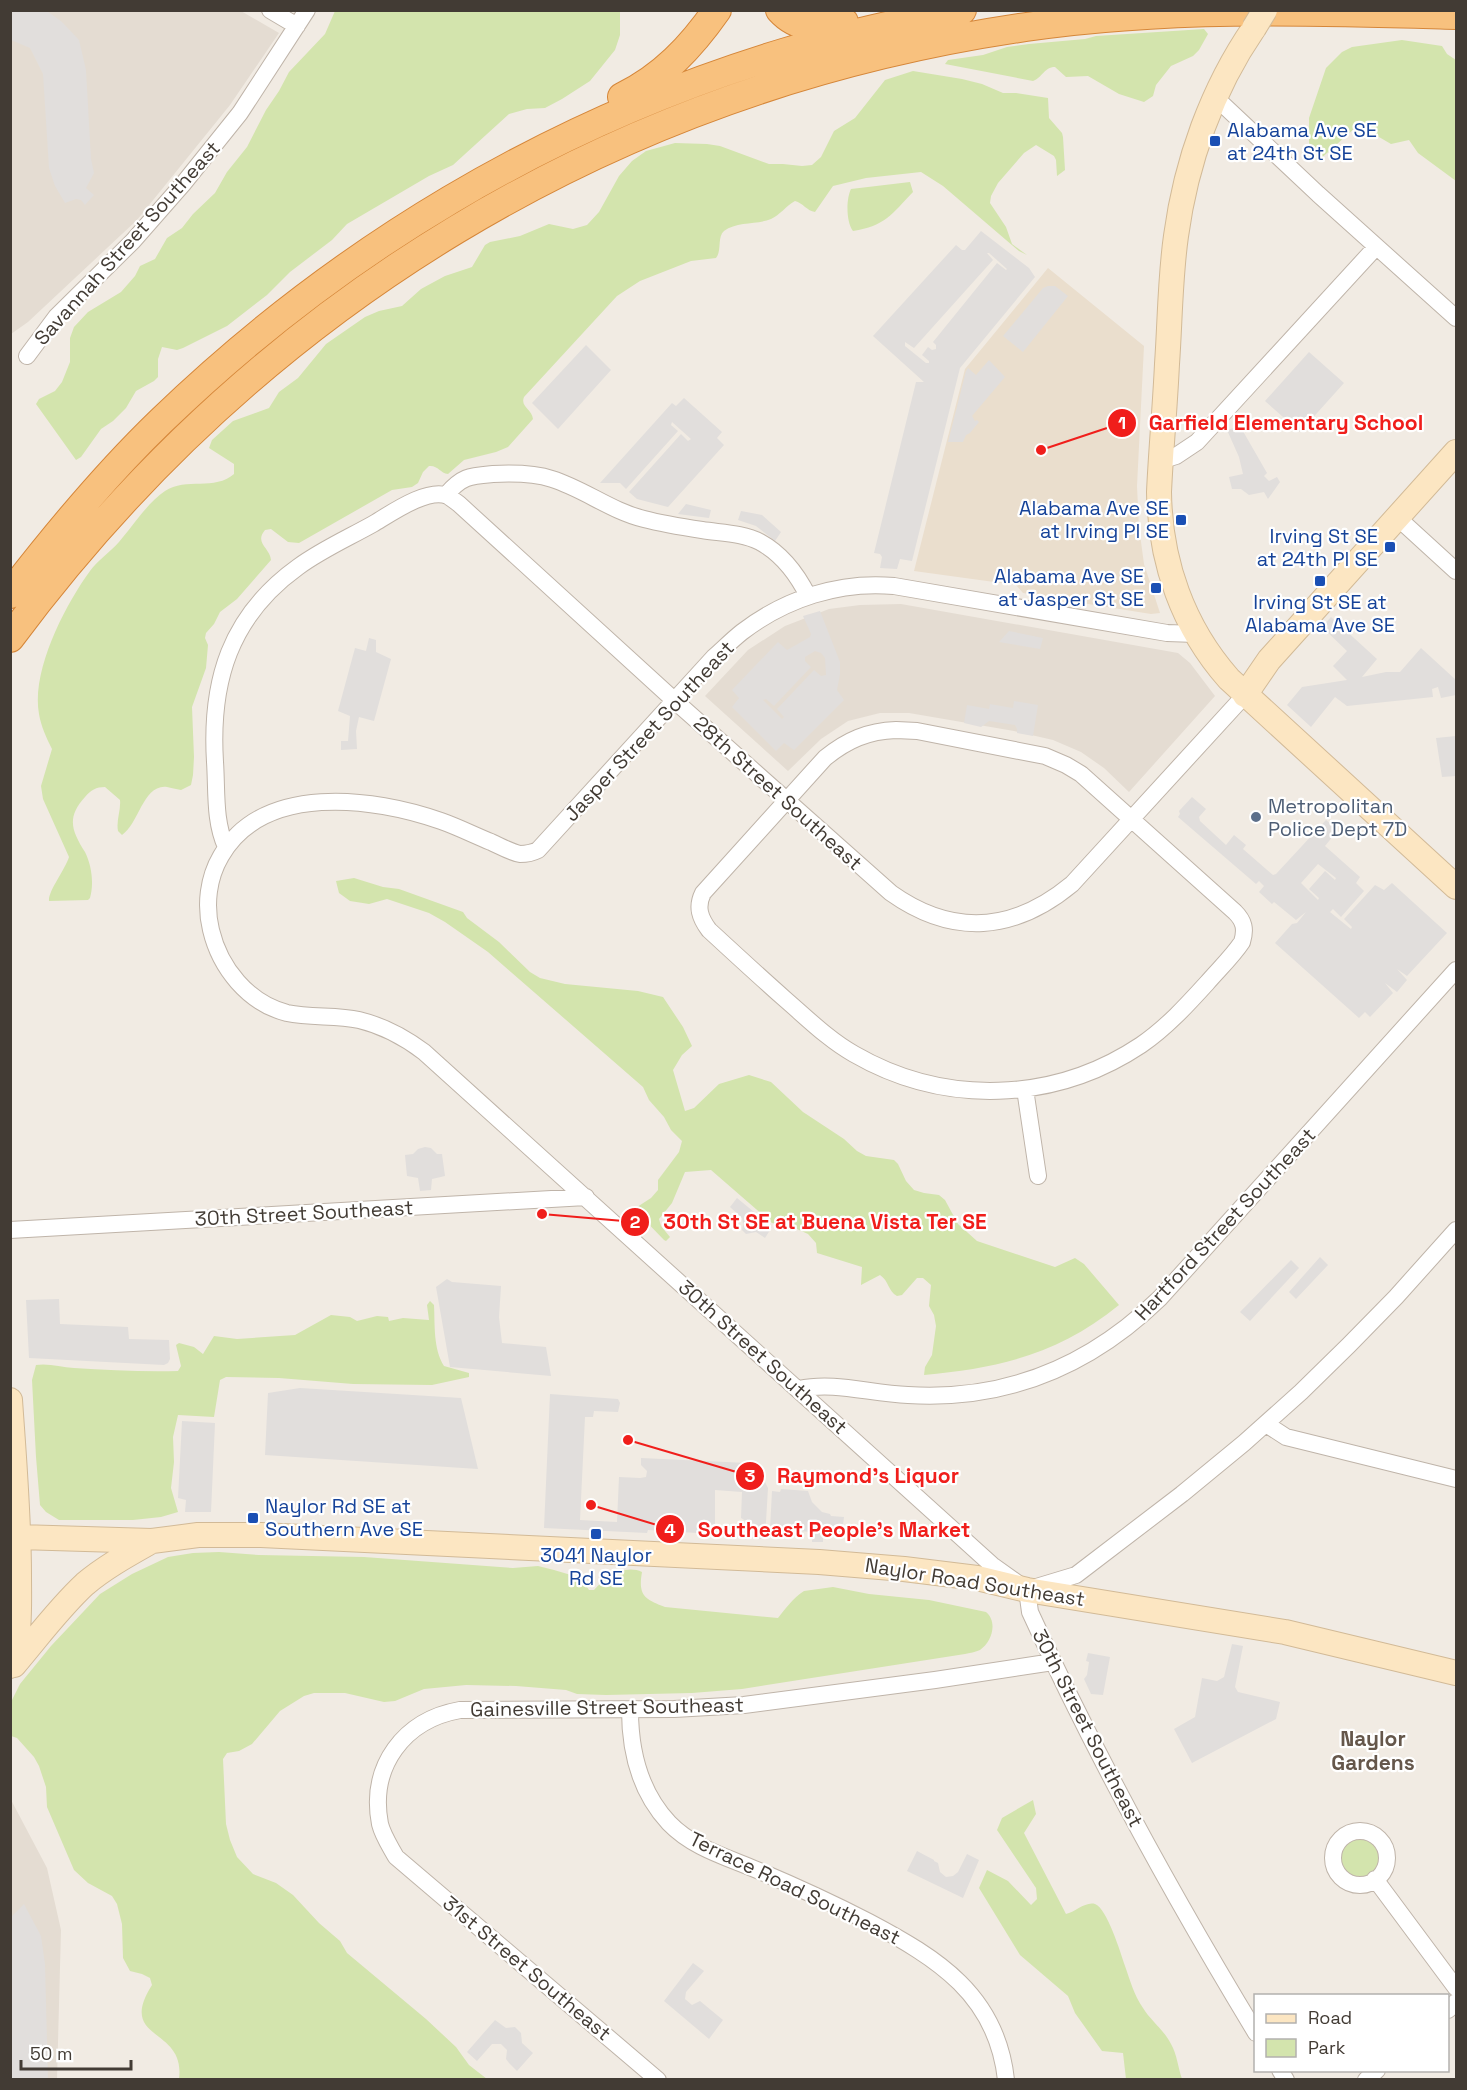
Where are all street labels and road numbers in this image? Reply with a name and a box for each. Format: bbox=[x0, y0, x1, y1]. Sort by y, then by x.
street label: Savannah Street Southeast bbox=[28, 135, 226, 351]
street label: Jasper Street Southeast bbox=[558, 635, 740, 827]
street label: 28th Street Southeast bbox=[688, 710, 868, 876]
street label: Hartford Street Southeast bbox=[1129, 1122, 1321, 1326]
street label: 30th Street Southeast bbox=[194, 1194, 414, 1232]
street label: 30th Street Southeast bbox=[673, 1274, 853, 1440]
street label: Naylor Road Southeast bbox=[863, 1552, 1087, 1612]
street label: 30th Street Southeast bbox=[1027, 1625, 1149, 1831]
street label: Gainesville Street Southeast bbox=[470, 1692, 744, 1722]
street label: Terrace Road Southeast bbox=[685, 1826, 905, 1950]
street label: 31st Street Southeast bbox=[437, 1890, 617, 2046]

